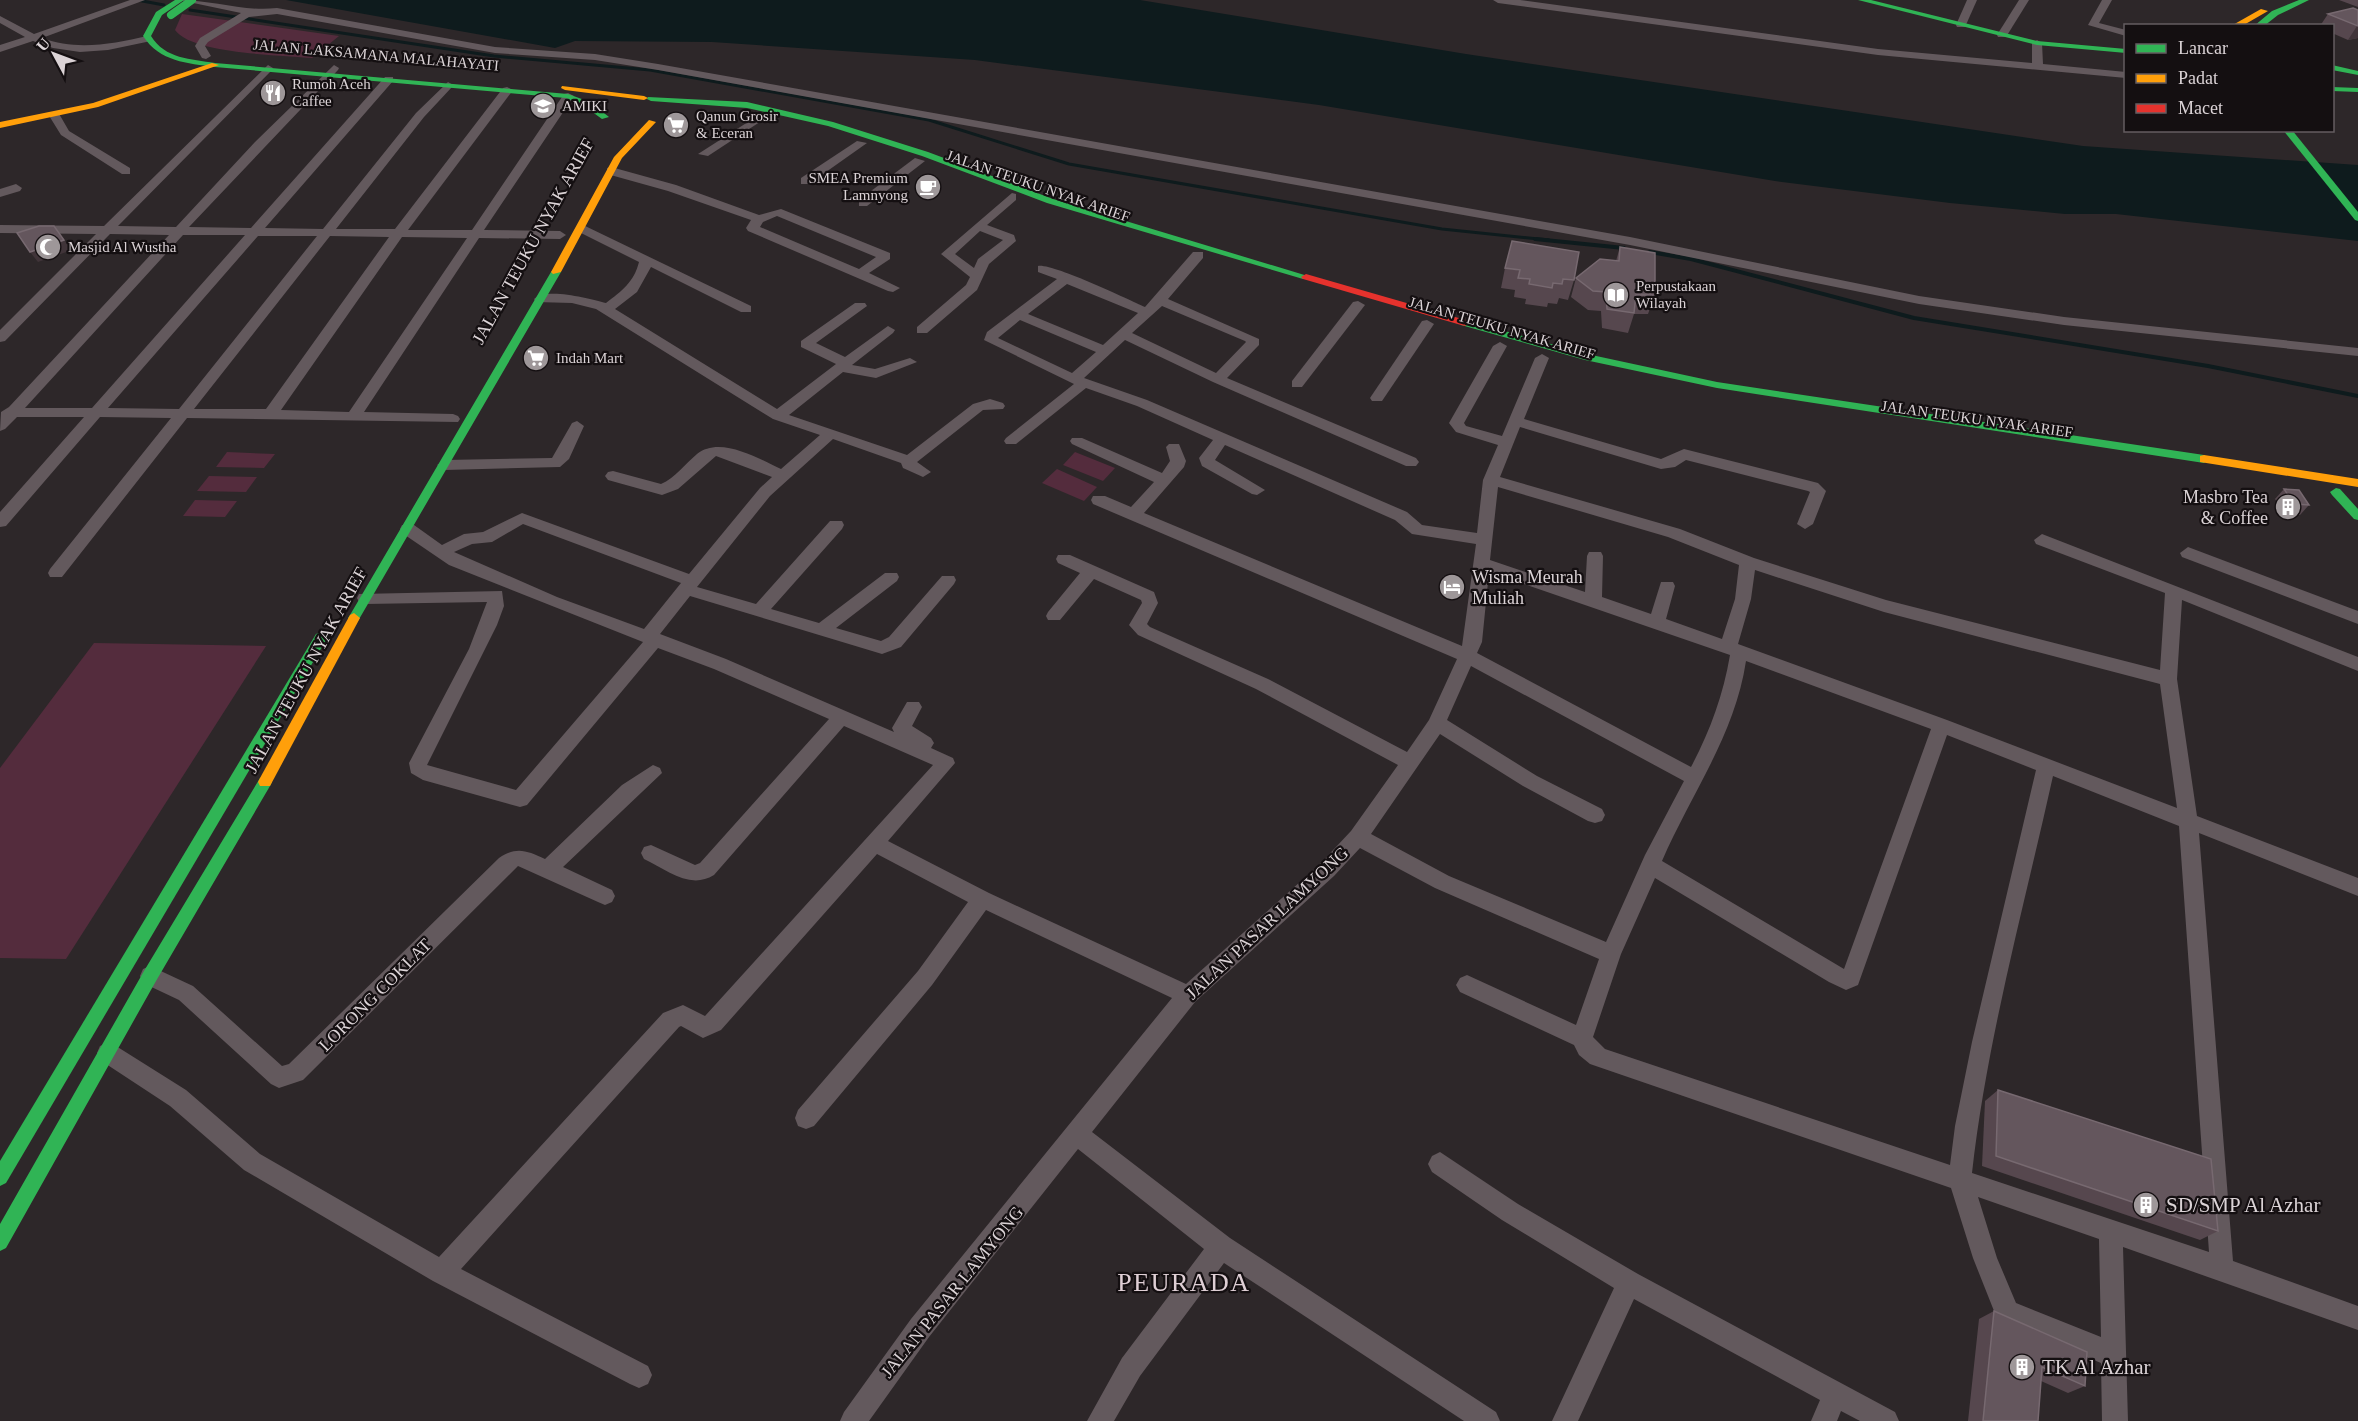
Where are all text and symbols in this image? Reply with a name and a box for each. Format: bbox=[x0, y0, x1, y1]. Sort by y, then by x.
north arrow bbox=[24, 24, 84, 84]
legend bbox=[2124, 24, 2334, 132]
text: U bbox=[33, 34, 54, 54]
street label: JALAN LAKSAMANA MALAHAYATI bbox=[252, 36, 500, 74]
text: Lancar bbox=[2178, 38, 2228, 58]
text: Padat bbox=[2178, 68, 2218, 88]
place label: Rumoh Aceh Caffee bbox=[292, 76, 371, 109]
restaurant icon: Rumoh Aceh Caffee bbox=[258, 78, 288, 108]
school or university icon: AMIKI bbox=[528, 91, 558, 121]
place label: AMIKI bbox=[562, 98, 607, 114]
text: Macet bbox=[2178, 98, 2223, 118]
place label: Qanun Grosir & Eceran bbox=[696, 108, 778, 141]
supermarket icon: Qanun Grosir & Eceran bbox=[661, 110, 691, 140]
street label: JALAN TEUKU NYAK ARIEF bbox=[468, 135, 598, 347]
street label: JALAN TEUKU NYAK ARIEF bbox=[944, 147, 1132, 225]
place label: SMEA Premium Lamnyong bbox=[808, 170, 908, 203]
cafe icon: SMEA Premium Lamnyong bbox=[913, 172, 943, 202]
mosque icon: Masjid Al Wustha bbox=[33, 232, 63, 262]
place label: Masjid Al Wustha bbox=[68, 239, 177, 255]
place label: Perpustakaan Wilayah bbox=[1636, 278, 1716, 311]
library icon: Perpustakaan Wilayah bbox=[1601, 280, 1631, 310]
street label: JALAN TEUKU NYAK ARIEF bbox=[1407, 294, 1597, 362]
supermarket icon: Indah Mart bbox=[521, 343, 551, 373]
place label: Indah Mart bbox=[556, 350, 624, 366]
street label: JALAN TEUKU NYAK ARIEF bbox=[1880, 398, 2074, 440]
place label: Masbro Tea & Coffee bbox=[2183, 487, 2268, 528]
building icon: Masbro Tea & Coffee bbox=[2273, 492, 2303, 522]
street label: JALAN TEUKU NYAK ARIEF bbox=[241, 564, 371, 776]
place label: Wisma Meurah Muliah bbox=[1472, 567, 1583, 608]
hotel icon: Wisma Meurah Muliah bbox=[1437, 572, 1467, 602]
street label: JALAN PASAR LAMYONG bbox=[1182, 843, 1352, 1003]
street label: LORONG COKLAT bbox=[315, 935, 435, 1055]
building icon: SD/SMP Al Azhar bbox=[2131, 1190, 2161, 1220]
place label: SD/SMP Al Azhar bbox=[2166, 1193, 2320, 1217]
street label: JALAN PASAR LAMYONG bbox=[877, 1202, 1027, 1382]
district label: PEURADA bbox=[1117, 1268, 1251, 1297]
building icon: TK Al Azhar bbox=[2007, 1352, 2037, 1382]
place label: TK Al Azhar bbox=[2042, 1355, 2150, 1379]

